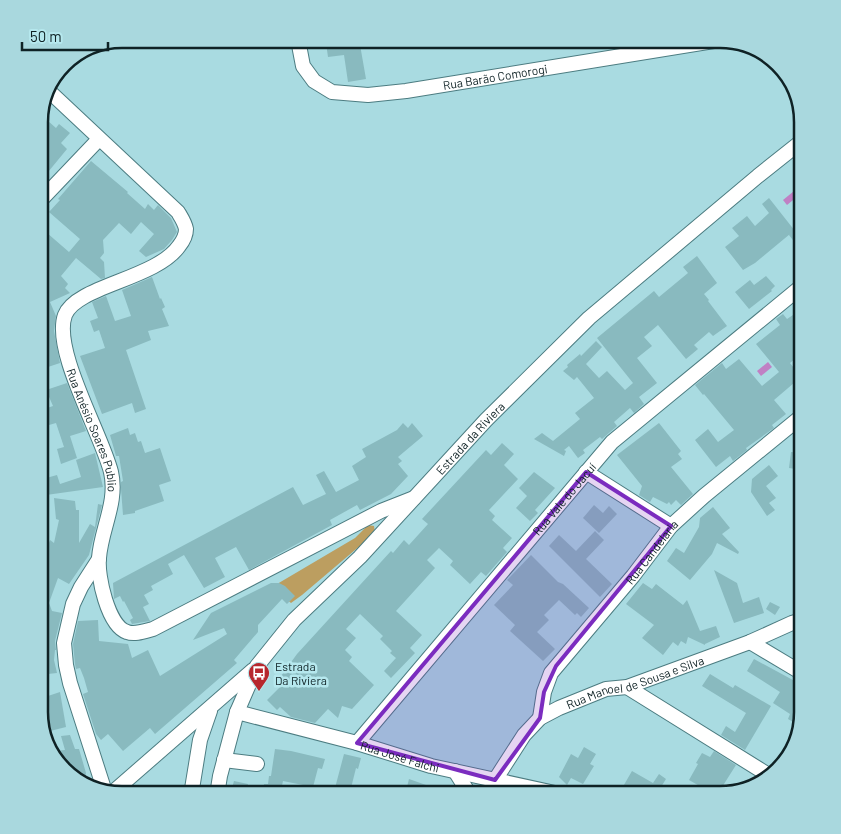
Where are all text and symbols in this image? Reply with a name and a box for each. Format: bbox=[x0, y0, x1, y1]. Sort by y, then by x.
scale bar bbox=[22, 20, 109, 52]
text: 50 m bbox=[30, 27, 62, 45]
street label: Rua Barão Comorogi bbox=[442, 61, 548, 92]
street label: Rua Anésio Soares Publio bbox=[64, 366, 120, 492]
street label: Estrada da Riviera bbox=[433, 399, 507, 477]
street label: Rua Vale do Jacuí bbox=[529, 459, 599, 538]
street label: Rua Candelaria bbox=[622, 517, 680, 587]
street label: Rua Manoel de Sousa e Silva bbox=[564, 653, 706, 711]
place label: Estrada Da Riviera bbox=[275, 659, 327, 687]
bus stop icon: Estrada Da Riviera bbox=[247, 661, 271, 692]
street label: Rua José Falchi bbox=[359, 738, 441, 775]

